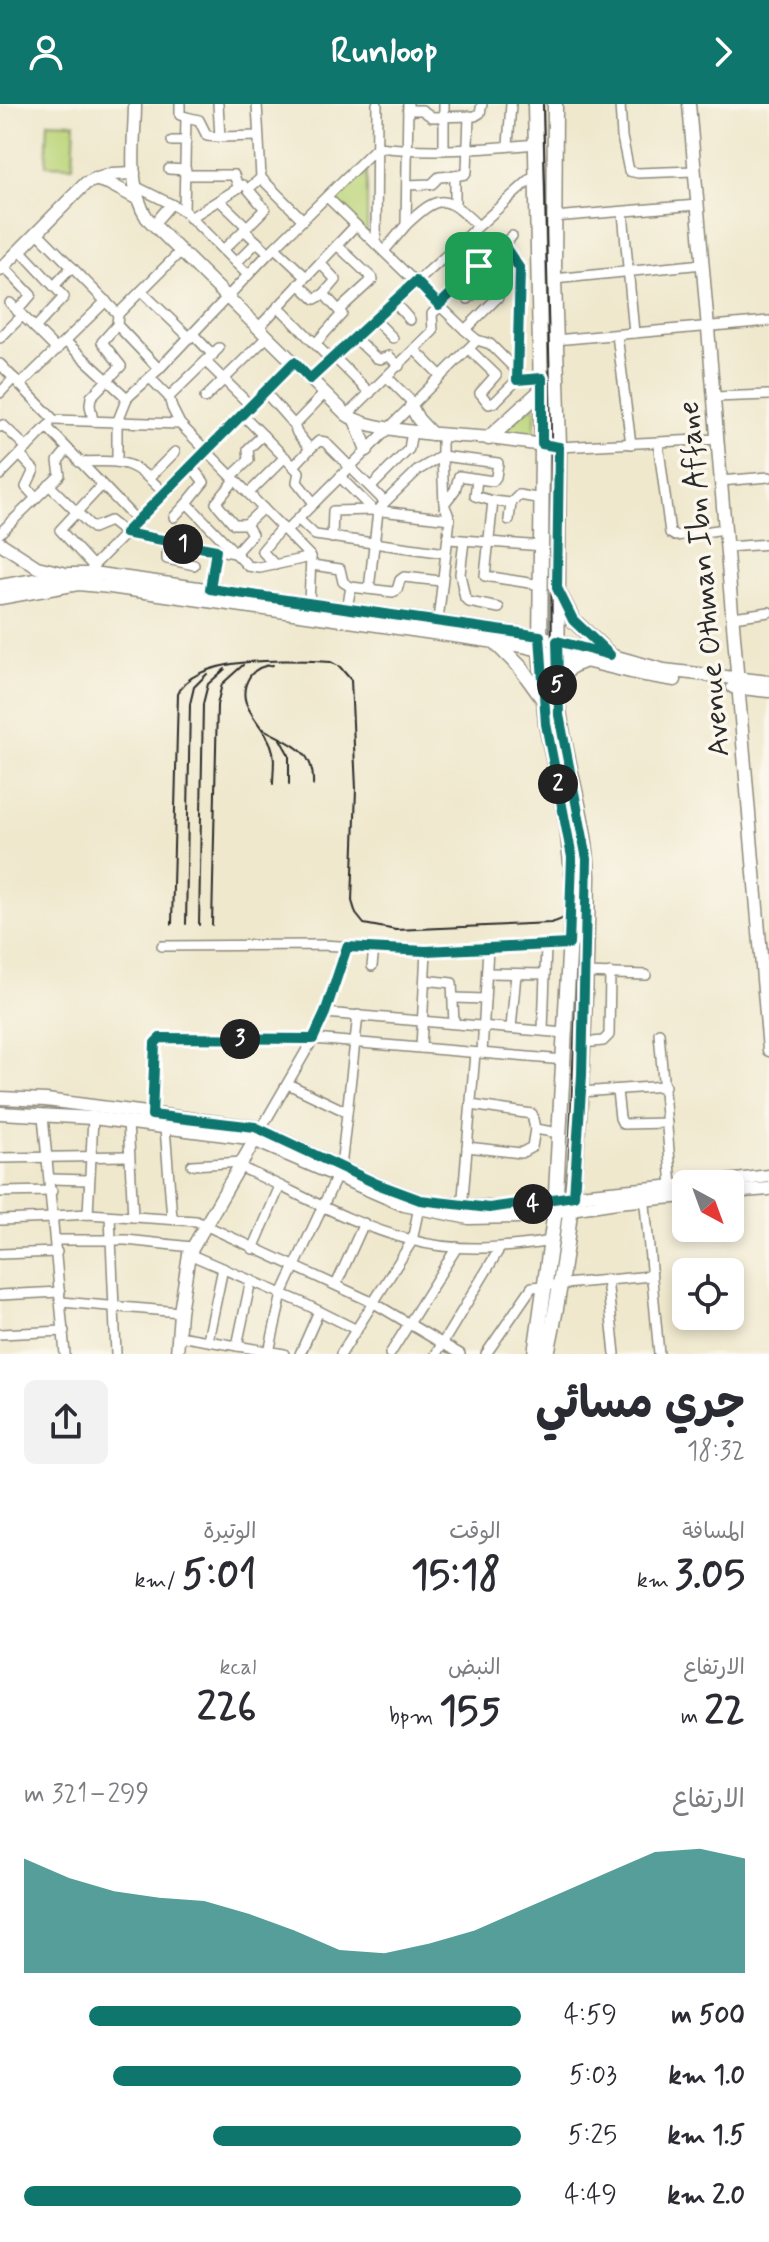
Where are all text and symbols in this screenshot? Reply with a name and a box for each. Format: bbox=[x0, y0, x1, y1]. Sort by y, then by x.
text: Runloop bbox=[331, 29, 438, 76]
icon: person bbox=[24, 30, 68, 74]
icon: forward bbox=[701, 30, 745, 74]
pin bbox=[445, 232, 513, 300]
icon: arrive bbox=[457, 244, 501, 288]
street label: Avenue Othman Ibn Affane bbox=[670, 399, 739, 758]
pin: 1 bbox=[163, 524, 203, 564]
text: 1 bbox=[178, 530, 188, 558]
pin: 5 bbox=[537, 665, 577, 705]
text: 5 bbox=[550, 671, 564, 699]
pin: 2 bbox=[538, 764, 578, 804]
text: 2 bbox=[553, 770, 563, 798]
pin: 3 bbox=[220, 1019, 260, 1059]
text: 3 bbox=[235, 1025, 245, 1053]
north arrow bbox=[672, 1170, 744, 1242]
map controls bbox=[672, 1170, 744, 1330]
pin: 4 bbox=[513, 1184, 553, 1224]
text: 4 bbox=[527, 1190, 539, 1218]
button: locate bbox=[672, 1258, 744, 1330]
text: جري مسائي bbox=[535, 1376, 745, 1434]
button: share bbox=[24, 1380, 108, 1464]
text: 18:32 bbox=[687, 1435, 745, 1469]
text: الوتيرة bbox=[203, 1518, 256, 1546]
text: الوقت bbox=[449, 1518, 501, 1546]
text: المسافة bbox=[682, 1518, 745, 1546]
text: 5:01 bbox=[182, 1550, 256, 1602]
text: 15:18 bbox=[411, 1550, 501, 1602]
text: 3.05 bbox=[675, 1550, 745, 1602]
text: /km bbox=[134, 1567, 182, 1595]
text: km bbox=[637, 1567, 675, 1595]
text: kcal bbox=[219, 1654, 256, 1682]
text: النبض bbox=[448, 1654, 501, 1682]
text: الارتفاع bbox=[683, 1654, 745, 1682]
text: 226 bbox=[197, 1682, 256, 1734]
text: 155 bbox=[439, 1686, 501, 1738]
text: 22 bbox=[704, 1686, 745, 1738]
text: bpm bbox=[389, 1703, 439, 1731]
text: m bbox=[681, 1703, 704, 1731]
text: 299–321 m bbox=[24, 1778, 149, 1812]
text: الارتفاع bbox=[672, 1783, 745, 1817]
text: 4:59 bbox=[564, 1999, 617, 2033]
text: 500 m bbox=[671, 1999, 745, 2033]
text: 5:03 bbox=[569, 2059, 617, 2093]
text: 1.0 km bbox=[668, 2059, 745, 2093]
text: 5:25 bbox=[568, 2119, 617, 2153]
text: 1.5 km bbox=[667, 2119, 745, 2153]
text: 4:49 bbox=[564, 2179, 617, 2213]
text: 2.0 km bbox=[667, 2179, 745, 2213]

